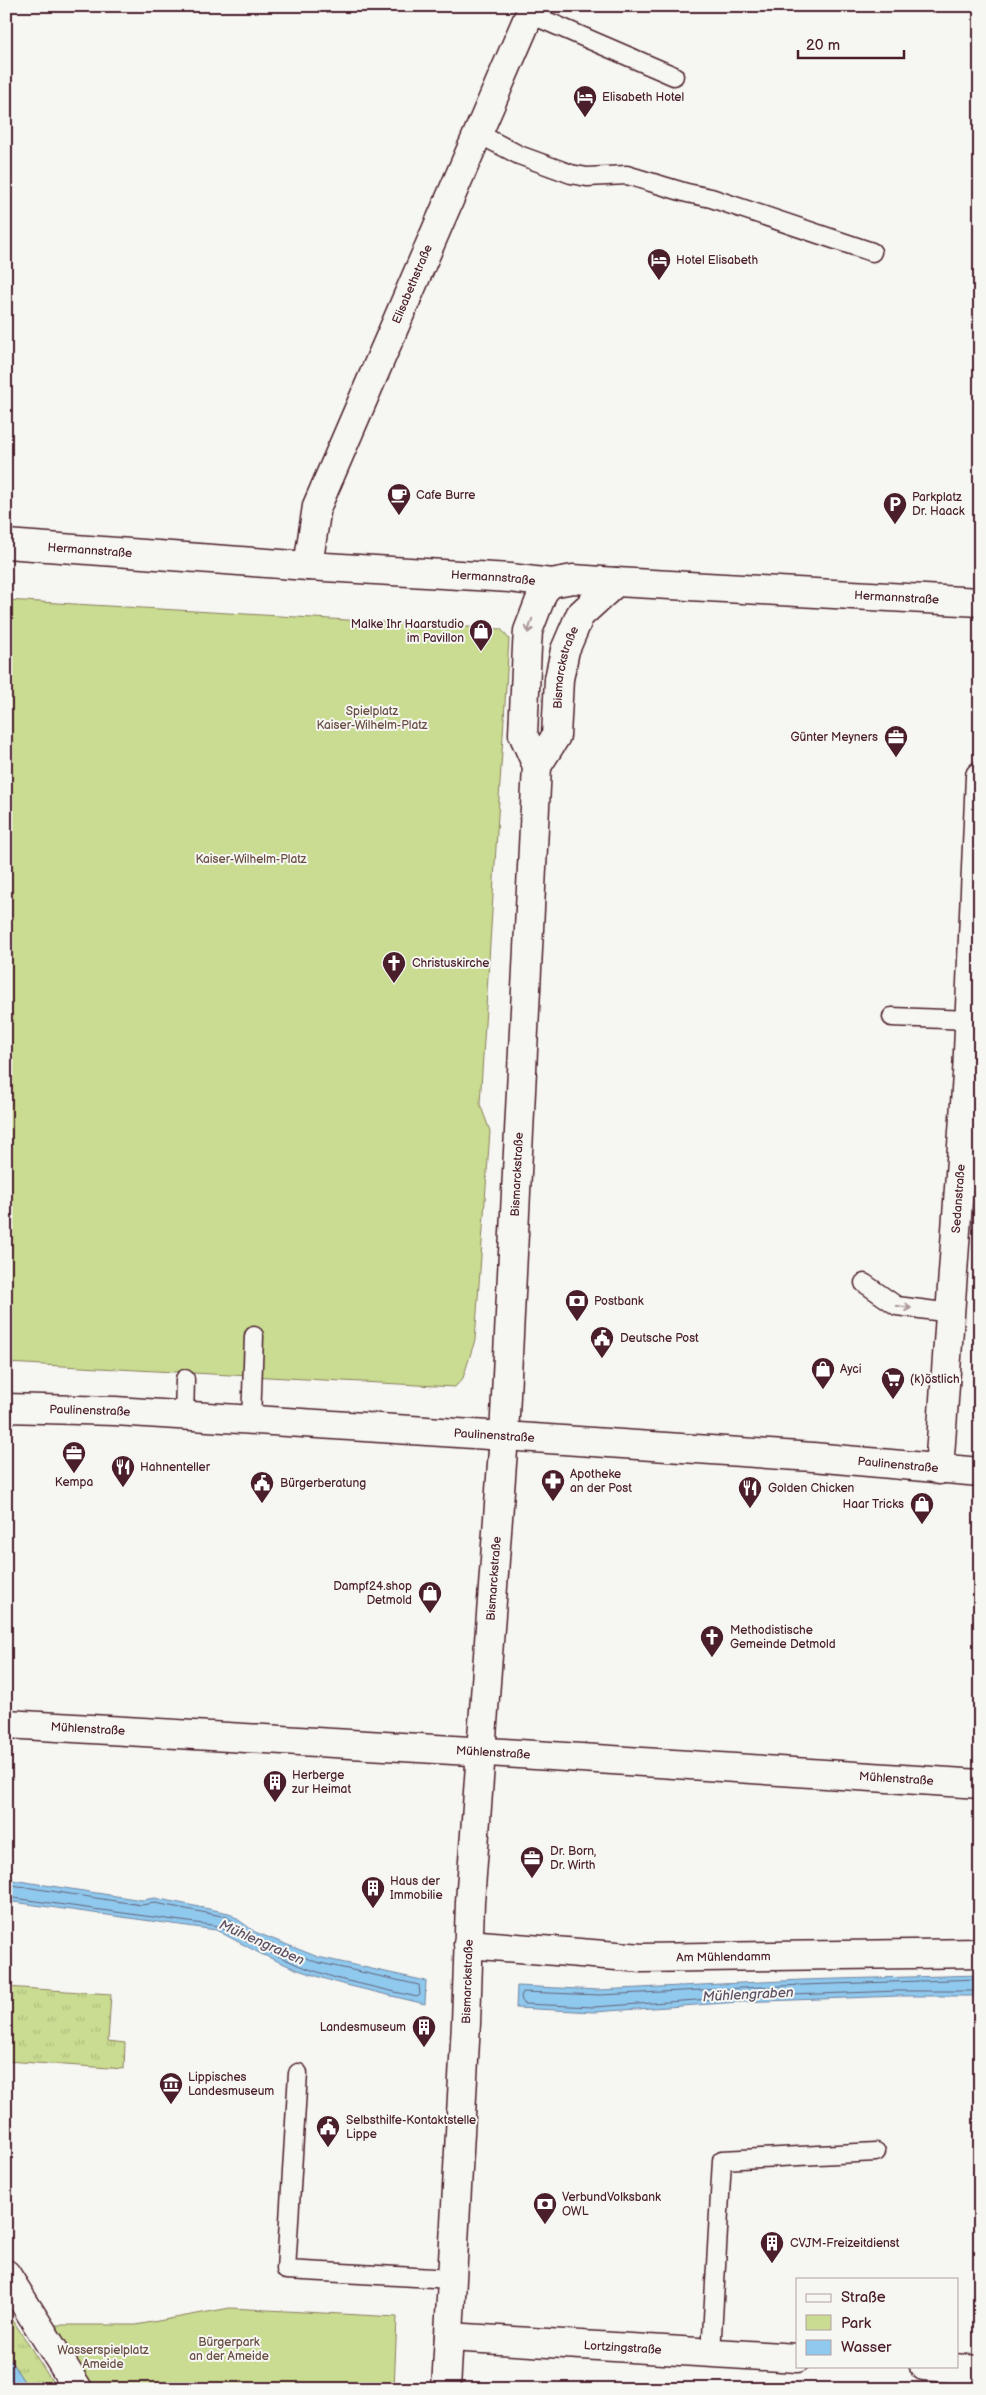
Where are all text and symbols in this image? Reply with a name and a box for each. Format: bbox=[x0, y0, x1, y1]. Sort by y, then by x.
scale bar bbox=[798, 28, 905, 60]
text: 20 m bbox=[806, 36, 840, 55]
hotel icon: Elisabeth Hotel bbox=[572, 84, 598, 118]
place label: Elisabeth Hotel bbox=[602, 90, 684, 105]
street label: Elisabethstraße bbox=[389, 242, 436, 326]
hotel icon: Hotel Elisabeth bbox=[646, 247, 672, 281]
place label: Hotel Elisabeth bbox=[676, 253, 758, 268]
cafe icon: Cafe Burre bbox=[386, 482, 412, 516]
place label: Cafe Burre bbox=[416, 488, 475, 503]
place label: Parkplatz Dr. Haack bbox=[912, 490, 965, 519]
parking icon: Parkplatz Dr. Haack bbox=[882, 491, 908, 525]
street label: Hermannstraße bbox=[47, 540, 133, 561]
street label: Hermannstraße bbox=[450, 568, 536, 589]
street label: Hermannstraße bbox=[854, 588, 939, 608]
place label: Malke Ihr Haarstudio im Pavillon bbox=[351, 617, 464, 646]
shop icon: Malke Ihr Haarstudio im Pavillon bbox=[468, 618, 494, 652]
one-way arrow bbox=[525, 618, 535, 634]
street label: Bismarckstraße bbox=[550, 624, 582, 709]
park label: Spielplatz Kaiser-Wilhelm-Platz bbox=[316, 704, 428, 733]
office icon: Günter Meyners bbox=[883, 724, 909, 758]
place label: Günter Meyners bbox=[791, 730, 878, 745]
park label: Kaiser-Wilhelm-Platz bbox=[195, 852, 307, 867]
church icon: Christuskirche bbox=[381, 950, 407, 984]
place label: Christuskirche bbox=[412, 956, 489, 971]
street label: Bismarckstraße bbox=[508, 1132, 527, 1217]
street label: Sedanstraße bbox=[949, 1164, 969, 1234]
bank icon: Postbank bbox=[564, 1288, 590, 1322]
place label: Postbank bbox=[594, 1294, 644, 1309]
one-way arrow bbox=[896, 1302, 912, 1312]
public building icon: Deutsche Post bbox=[589, 1325, 615, 1359]
place label: Deutsche Post bbox=[620, 1331, 699, 1346]
shop icon: Ayci bbox=[810, 1356, 836, 1390]
place label: Ayci bbox=[840, 1362, 862, 1377]
supermarket icon: (k)östlich bbox=[880, 1366, 906, 1400]
place label: (k)östlich bbox=[910, 1372, 960, 1387]
street label: Paulinenstraße bbox=[49, 1402, 131, 1420]
street label: Paulinenstraße bbox=[453, 1426, 535, 1446]
office icon: Kempa bbox=[61, 1440, 87, 1474]
restaurant icon: Hahnenteller bbox=[110, 1454, 136, 1488]
street label: Paulinenstraße bbox=[857, 1454, 939, 1476]
place label: Hahnenteller bbox=[140, 1460, 211, 1475]
place label: Apotheke an der Post bbox=[570, 1467, 632, 1496]
pharmacy icon: Apotheke an der Post bbox=[540, 1468, 566, 1502]
public building icon: Bürgerberatung bbox=[249, 1470, 275, 1504]
place label: Kempa bbox=[55, 1475, 93, 1490]
restaurant icon: Golden Chicken bbox=[737, 1475, 763, 1509]
place label: Bürgerberatung bbox=[280, 1476, 366, 1491]
place label: Golden Chicken bbox=[768, 1481, 855, 1496]
shop icon: Haar Tricks bbox=[909, 1491, 935, 1525]
place label: Haar Tricks bbox=[842, 1497, 904, 1512]
street label: Bismarckstraße bbox=[484, 1536, 505, 1621]
place label: Dampf24.shop Detmold bbox=[333, 1579, 412, 1608]
shop icon: Dampf24.shop Detmold bbox=[417, 1580, 443, 1614]
place label: Methodistische Gemeinde Detmold bbox=[730, 1623, 836, 1652]
church icon: Methodistische Gemeinde Detmold bbox=[699, 1624, 725, 1658]
street label: Mühlenstraße bbox=[50, 1720, 126, 1739]
street label: Mühlenstraße bbox=[455, 1743, 531, 1763]
place label: Herberge zur Heimat bbox=[292, 1768, 351, 1797]
building icon: Herberge zur Heimat bbox=[262, 1769, 288, 1803]
street label: Mühlenstraße bbox=[859, 1769, 934, 1789]
place label: Dr. Born, Dr. Wirth bbox=[550, 1844, 596, 1873]
office icon: Dr. Born, Dr. Wirth bbox=[519, 1845, 545, 1879]
place label: Haus der Immobilie bbox=[390, 1874, 443, 1903]
building icon: Haus der Immobilie bbox=[360, 1875, 386, 1909]
water label: Mühlengraben bbox=[217, 1916, 307, 1969]
street label: Bismarckstraße bbox=[459, 1939, 477, 2024]
street label: Am Mühlendamm bbox=[676, 1949, 771, 1965]
water label: Mühlengraben bbox=[702, 1984, 794, 2005]
building icon: Landesmuseum bbox=[411, 2014, 437, 2048]
place label: Landesmuseum bbox=[320, 2020, 406, 2035]
place label: Lippisches Landesmuseum bbox=[188, 2070, 274, 2099]
museum icon: Lippisches Landesmuseum bbox=[158, 2071, 184, 2105]
place label: Selbsthilfe-Kontaktstelle Lippe bbox=[346, 2113, 476, 2142]
public building icon: Selbsthilfe-Kontaktstelle Lippe bbox=[315, 2114, 341, 2148]
place label: VerbundVolksbank OWL bbox=[562, 2190, 661, 2219]
bank icon: VerbundVolksbank OWL bbox=[532, 2191, 558, 2225]
building icon: CVJM-Freizeitdienst bbox=[759, 2230, 785, 2264]
place label: CVJM-Freizeitdienst bbox=[790, 2236, 900, 2251]
legend bbox=[796, 2278, 958, 2368]
text: Straße bbox=[841, 2288, 886, 2307]
text: Park bbox=[841, 2314, 872, 2333]
park label: Bürgerpark an der Ameide bbox=[189, 2335, 269, 2364]
street label: Lortzingstraße bbox=[583, 2338, 662, 2358]
text: Wasser bbox=[841, 2338, 892, 2357]
park label: Wasserspielplatz Ameide bbox=[57, 2343, 149, 2372]

